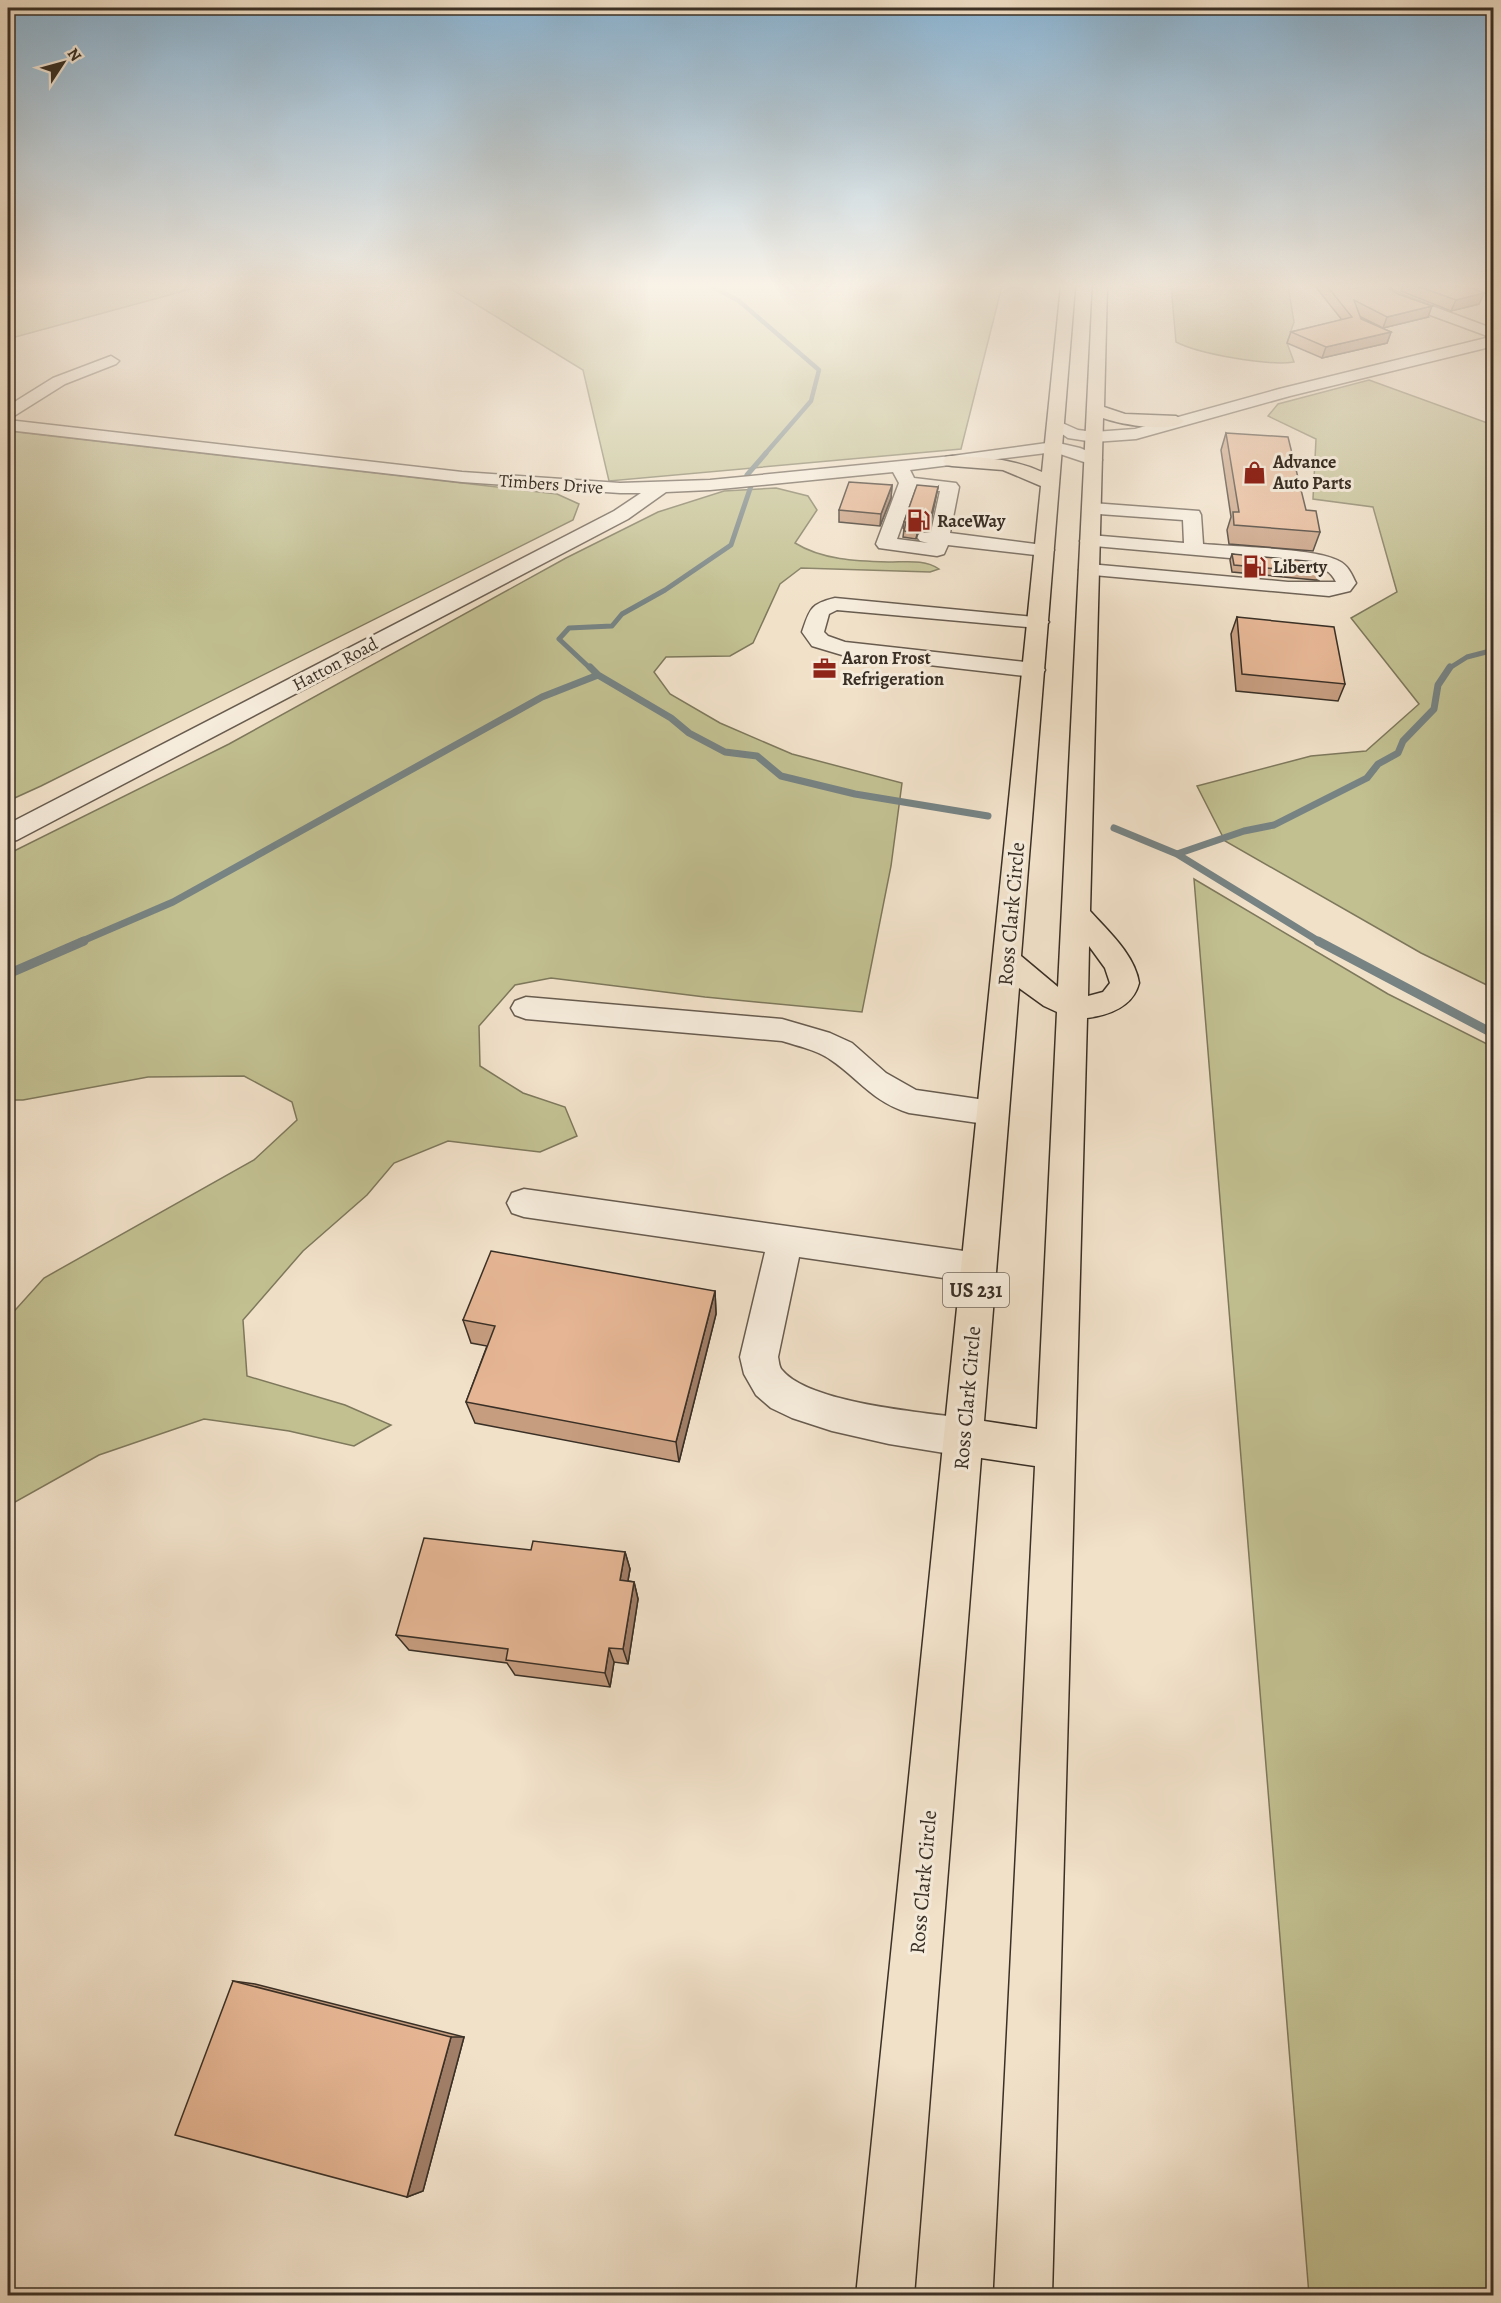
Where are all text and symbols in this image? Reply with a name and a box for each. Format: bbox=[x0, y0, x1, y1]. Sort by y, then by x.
north arrow bbox=[33, 33, 93, 93]
text: N bbox=[62, 44, 87, 66]
place label: Advance Auto Parts bbox=[1272, 450, 1352, 495]
shop icon: Advance Auto Parts bbox=[1242, 459, 1268, 485]
street label: Timbers Drive bbox=[498, 468, 604, 500]
fuel station icon: RaceWay bbox=[906, 508, 932, 534]
place label: RaceWay bbox=[937, 509, 1006, 533]
fuel station icon: Liberty bbox=[1242, 554, 1268, 580]
place label: Liberty bbox=[1273, 555, 1328, 579]
street label: Hatton Road bbox=[288, 631, 382, 697]
place label: Aaron Frost Refrigeration bbox=[841, 646, 944, 691]
office icon: Aaron Frost Refrigeration bbox=[811, 655, 837, 681]
street label: Ross Clark Circle bbox=[991, 841, 1031, 987]
road number: US 231 bbox=[943, 1273, 1009, 1307]
street label: Ross Clark Circle bbox=[947, 1325, 987, 1471]
street label: Ross Clark Circle bbox=[903, 1809, 943, 1955]

